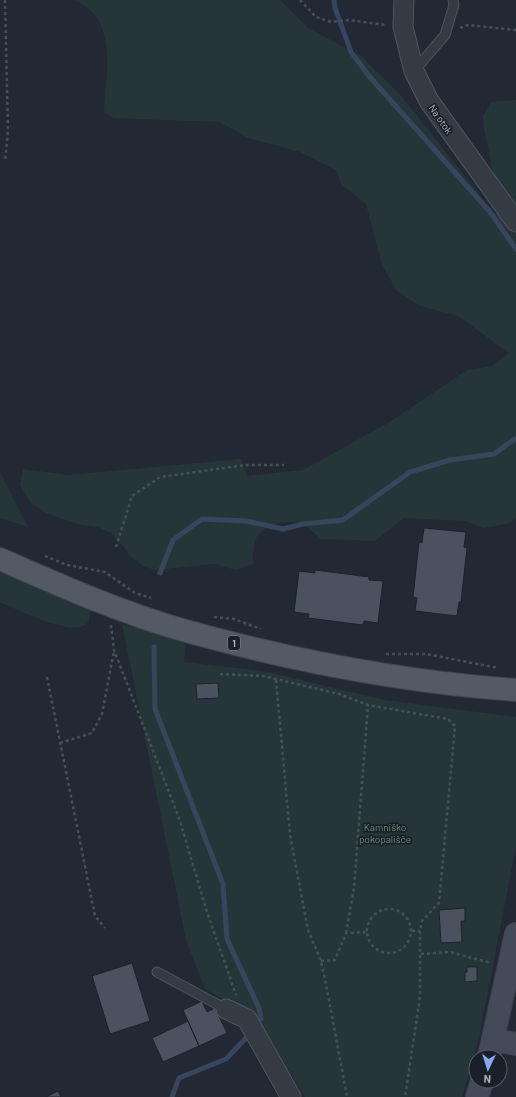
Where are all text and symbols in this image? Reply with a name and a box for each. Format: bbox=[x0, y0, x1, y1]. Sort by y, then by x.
street label: Na otok bbox=[427, 102, 455, 136]
road number: 1 bbox=[228, 636, 240, 650]
park label: Kamniško pokopališče bbox=[359, 821, 411, 845]
north arrow bbox=[468, 1049, 508, 1089]
text: N bbox=[483, 1073, 491, 1086]

